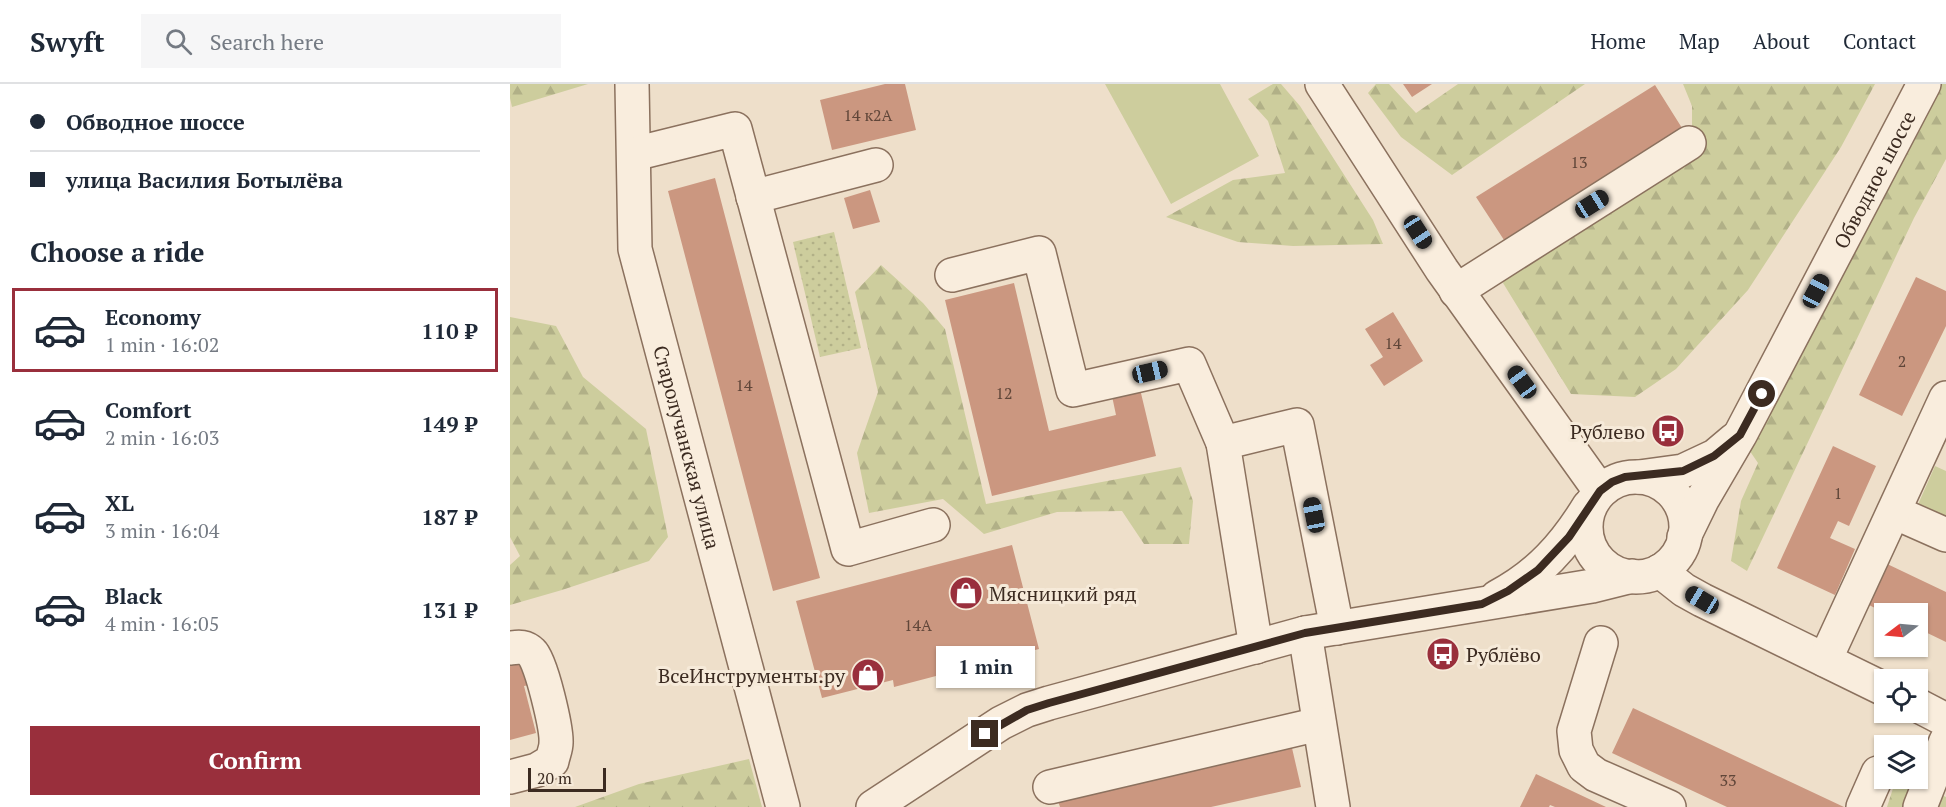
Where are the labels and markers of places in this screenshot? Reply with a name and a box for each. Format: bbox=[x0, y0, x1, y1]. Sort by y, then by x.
bus stop icon: Рублево bbox=[1650, 413, 1686, 449]
place label: Рублево bbox=[1570, 418, 1645, 445]
shop icon: Мясницкий ряд bbox=[948, 575, 984, 611]
place label: Мясницкий ряд bbox=[989, 580, 1136, 607]
bus stop icon: Рублёво bbox=[1425, 636, 1461, 672]
place label: Рублёво bbox=[1466, 641, 1541, 668]
shop icon: ВсеИнструменты.ру bbox=[850, 657, 886, 693]
place label: ВсеИнструменты.ру bbox=[658, 662, 846, 689]

